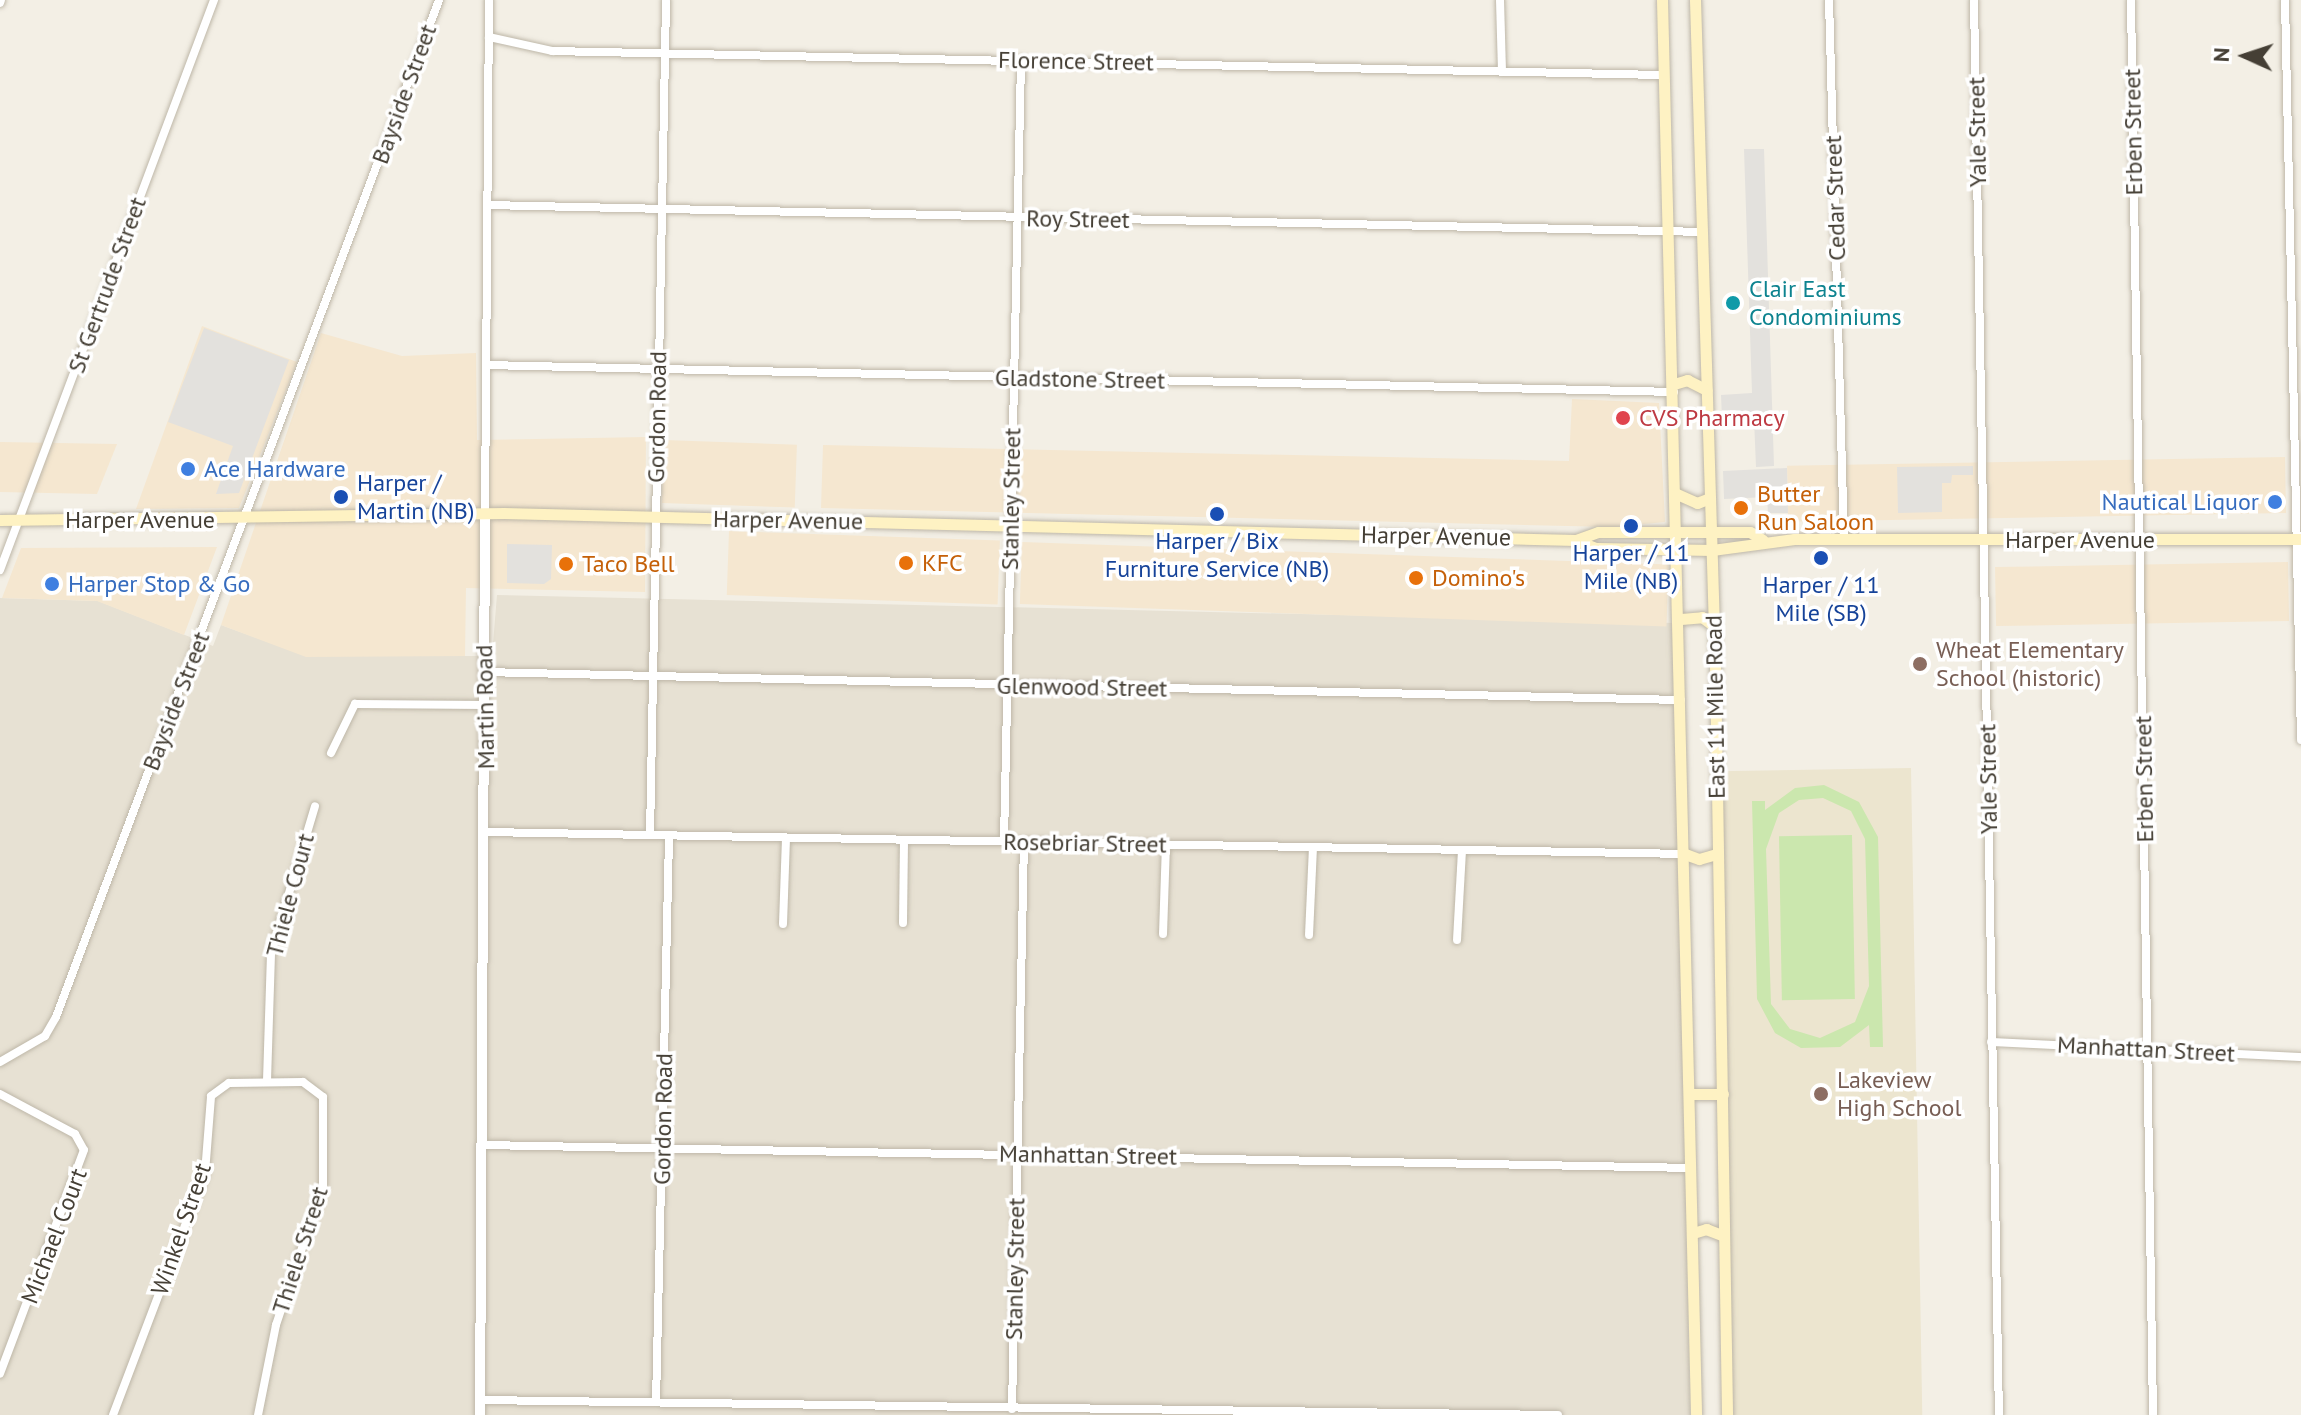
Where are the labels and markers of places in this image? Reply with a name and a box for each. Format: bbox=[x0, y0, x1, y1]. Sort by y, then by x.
place label: Clair East Condominiums bbox=[1749, 275, 1902, 331]
marker: Clair East Condominiums bbox=[1724, 294, 1742, 312]
place label: CVS Pharmacy bbox=[1639, 404, 1785, 432]
marker: CVS Pharmacy bbox=[1614, 409, 1632, 427]
place label: Ace Hardware bbox=[204, 455, 346, 483]
marker: Ace Hardware bbox=[179, 460, 197, 478]
place label: Harper / Martin (NB) bbox=[357, 469, 474, 525]
place label: Butter Run Saloon bbox=[1757, 480, 1874, 536]
marker: Harper / Martin (NB) bbox=[332, 488, 350, 506]
place label: Nautical Liquor bbox=[2102, 488, 2259, 516]
marker: Nautical Liquor bbox=[2266, 493, 2284, 511]
marker: Butter Run Saloon bbox=[1732, 499, 1750, 517]
marker: Harper / Bix Furniture Service (NB) bbox=[1208, 505, 1226, 523]
marker: Harper / 11 Mile (NB) bbox=[1622, 517, 1640, 535]
place label: Harper / Bix Furniture Service (NB) bbox=[1105, 527, 1329, 583]
place label: Harper / 11 Mile (NB) bbox=[1573, 539, 1689, 595]
place label: KFC bbox=[922, 549, 963, 577]
marker: Harper / 11 Mile (SB) bbox=[1812, 549, 1830, 567]
place label: Taco Bell bbox=[582, 550, 674, 578]
marker: KFC bbox=[897, 554, 915, 572]
marker: Taco Bell bbox=[557, 555, 575, 573]
place label: Domino's bbox=[1432, 564, 1525, 592]
marker: Domino's bbox=[1407, 569, 1425, 587]
place label: Harper Stop & Go bbox=[68, 570, 250, 598]
place label: Harper / 11 Mile (SB) bbox=[1763, 571, 1879, 627]
marker: Harper Stop & Go bbox=[43, 575, 61, 593]
place label: Wheat Elementary School (historic) bbox=[1936, 636, 2124, 692]
marker: Wheat Elementary School (historic) bbox=[1911, 655, 1929, 673]
place label: Lakeview High School bbox=[1837, 1066, 1961, 1122]
marker: Lakeview High School bbox=[1812, 1085, 1830, 1103]

